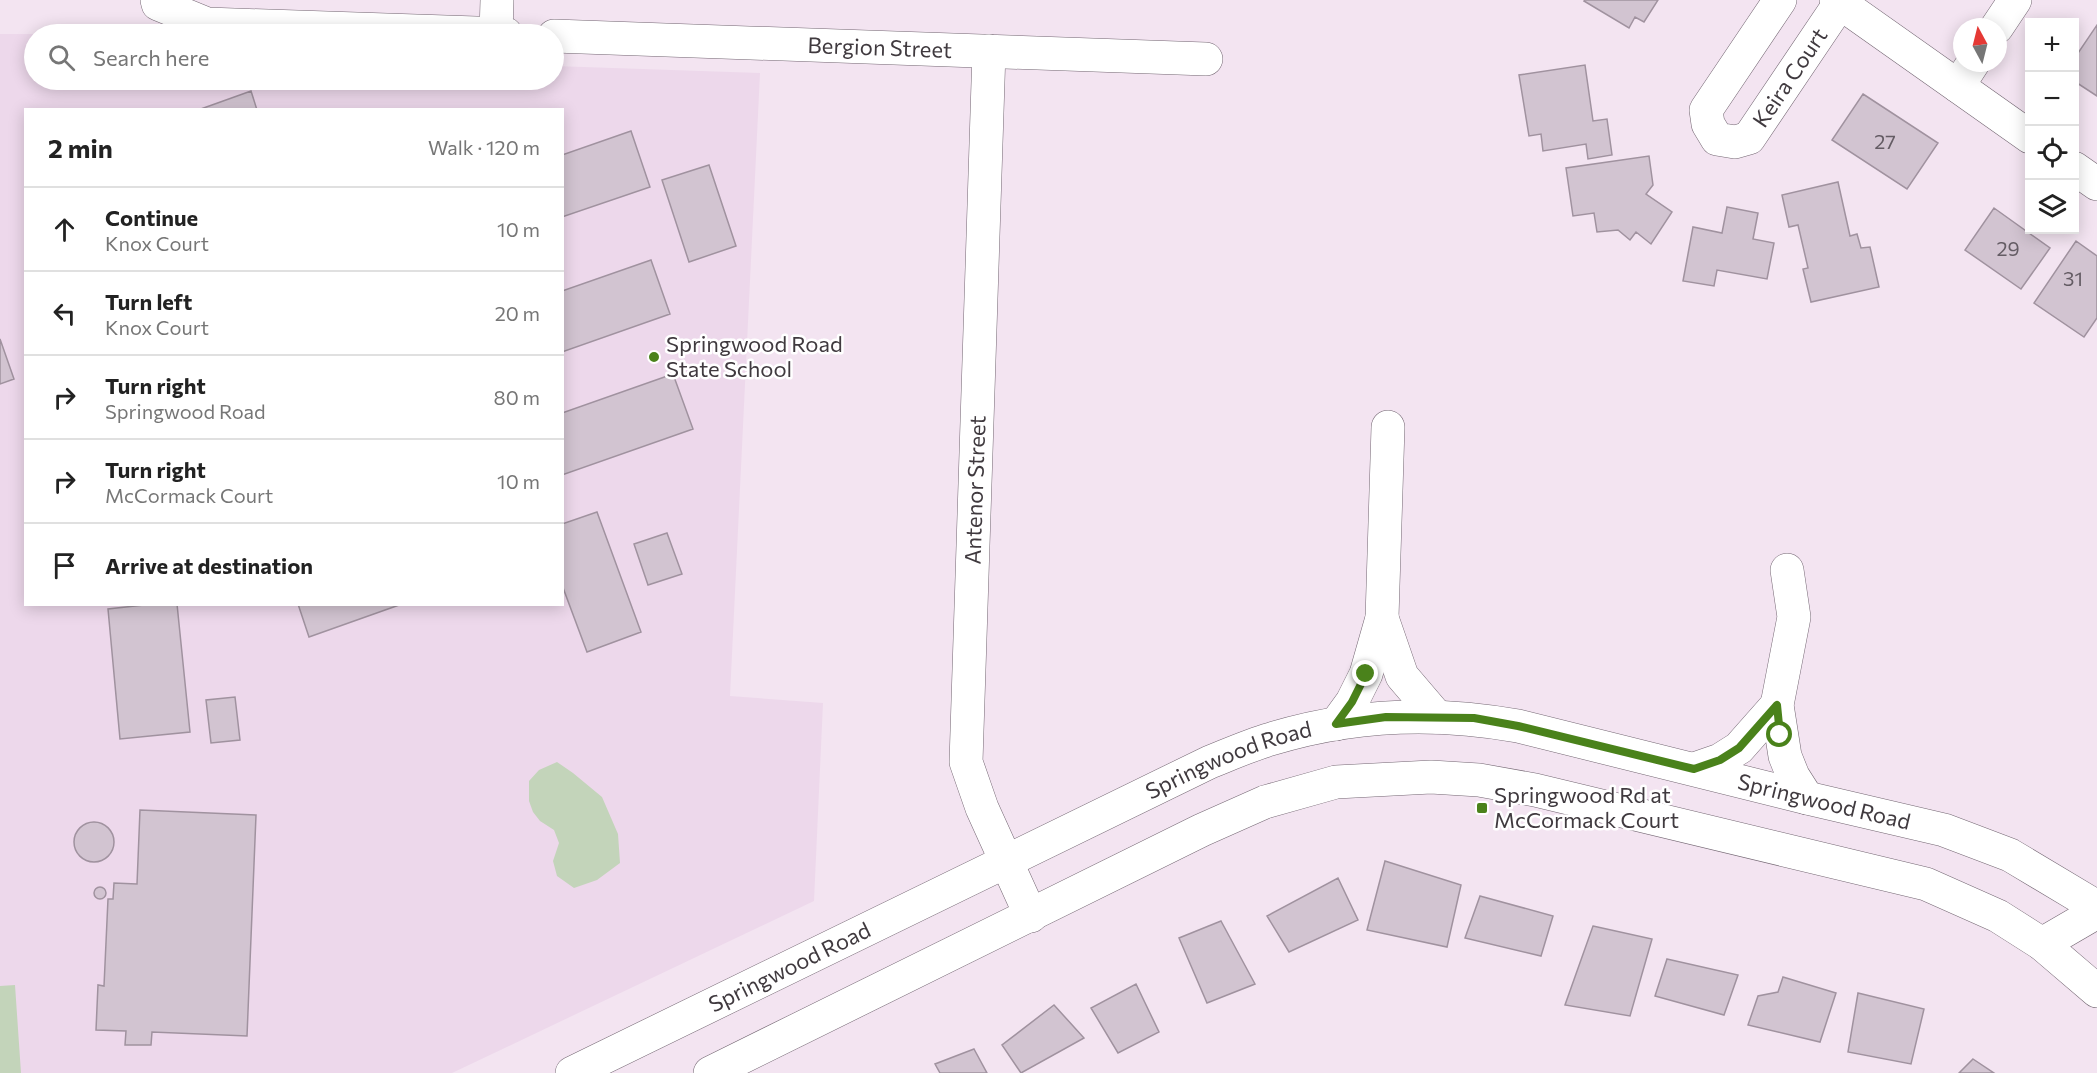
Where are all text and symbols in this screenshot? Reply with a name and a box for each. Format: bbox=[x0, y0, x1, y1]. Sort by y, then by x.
north arrow bbox=[1953, 18, 2007, 72]
map controls bbox=[2025, 18, 2079, 234]
button: + bbox=[2025, 18, 2079, 72]
street label: Keira Court bbox=[1746, 22, 1832, 132]
search box bbox=[24, 24, 564, 90]
street label: Bergion Street bbox=[807, 31, 952, 63]
icon: search bbox=[45, 41, 78, 74]
text: Search here bbox=[93, 44, 209, 71]
button: − bbox=[2025, 72, 2079, 126]
button: locate bbox=[2025, 126, 2079, 180]
house number: 27 bbox=[1874, 129, 1896, 153]
text: 2 min bbox=[48, 132, 113, 163]
text: Walk · 120 m bbox=[428, 135, 540, 159]
button: layers bbox=[2025, 180, 2079, 234]
text: Continue bbox=[105, 204, 198, 231]
icon: ahead bbox=[48, 213, 81, 246]
text: 10 m bbox=[497, 217, 540, 241]
text: Knox Court bbox=[105, 231, 209, 255]
house number: 29 bbox=[1996, 236, 2020, 260]
house number: 31 bbox=[2063, 266, 2083, 290]
text: Turn left bbox=[105, 288, 192, 315]
icon: left bbox=[48, 297, 81, 330]
text: 20 m bbox=[495, 301, 540, 325]
text: Knox Court bbox=[105, 315, 209, 339]
place label: Springwood Road State School bbox=[666, 330, 843, 382]
marker: Springwood Road State School bbox=[647, 350, 661, 364]
text: Turn right bbox=[105, 372, 206, 399]
icon: right bbox=[48, 381, 81, 414]
text: 80 m bbox=[494, 385, 540, 409]
text: Springwood Road bbox=[105, 399, 266, 423]
street label: Antenor Street bbox=[958, 415, 991, 565]
text: Turn right bbox=[105, 456, 206, 483]
icon: right bbox=[48, 465, 81, 498]
text: 10 m bbox=[497, 469, 540, 493]
text: McCormack Court bbox=[105, 483, 273, 507]
icon: arrive bbox=[48, 549, 81, 582]
text: Arrive at destination bbox=[105, 552, 313, 579]
route end bbox=[1352, 660, 1378, 686]
street label: Springwood Road bbox=[1141, 715, 1314, 804]
route start bbox=[1766, 721, 1792, 747]
street label: Springwood Road bbox=[1735, 767, 1913, 835]
place label: Springwood Rd at McCormack Court bbox=[1494, 781, 1679, 833]
marker: Springwood Rd at McCormack Court bbox=[1475, 801, 1489, 815]
street label: Springwood Road bbox=[704, 916, 875, 1017]

